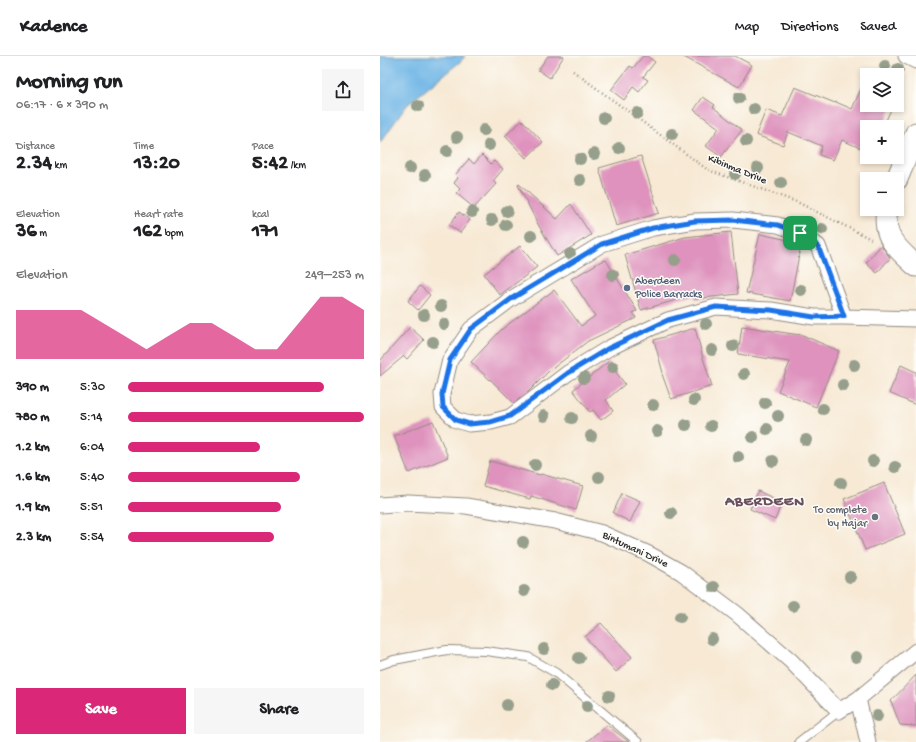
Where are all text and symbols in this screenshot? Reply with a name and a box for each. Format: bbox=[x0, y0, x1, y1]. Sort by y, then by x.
text: Kadence bbox=[20, 16, 87, 39]
text: Map bbox=[735, 19, 759, 36]
text: Directions bbox=[781, 19, 838, 36]
text: Saved bbox=[860, 19, 896, 36]
map controls bbox=[860, 68, 904, 216]
button: layers bbox=[860, 68, 904, 112]
button: share bbox=[322, 69, 364, 111]
text: Morning run bbox=[16, 70, 122, 96]
text: 06:17 · 6 × 390 m bbox=[16, 98, 108, 113]
button: + bbox=[860, 120, 904, 164]
text: Distance bbox=[16, 141, 55, 153]
text: Time bbox=[134, 141, 154, 153]
text: Pace bbox=[252, 141, 274, 153]
text: 2.34 bbox=[16, 153, 52, 176]
text: 13:20 bbox=[134, 153, 180, 176]
text: 5:42 bbox=[252, 153, 288, 176]
street label: Kibinma Drive bbox=[706, 153, 768, 187]
text: km bbox=[52, 160, 67, 172]
text: /km bbox=[288, 160, 306, 172]
button: − bbox=[860, 172, 904, 216]
text: Elevation bbox=[16, 209, 60, 221]
text: Heart rate bbox=[134, 209, 183, 221]
text: kcal bbox=[252, 209, 269, 221]
pin bbox=[783, 216, 817, 250]
text: 36 bbox=[16, 221, 37, 244]
text: 162 bbox=[134, 221, 162, 244]
text: 171 bbox=[252, 221, 279, 244]
icon: arrive bbox=[789, 222, 811, 244]
text: m bbox=[37, 228, 47, 240]
text: bpm bbox=[162, 228, 184, 240]
text: Elevation bbox=[16, 268, 68, 283]
text: 249–253 m bbox=[305, 268, 364, 283]
place label: Aberdeen Police Barracks bbox=[634, 276, 703, 301]
marker: Aberdeen Police Barracks bbox=[622, 283, 632, 293]
text: 390 m bbox=[16, 380, 49, 395]
text: 5:30 bbox=[80, 380, 105, 395]
text: 780 m bbox=[16, 410, 50, 425]
text: 5:14 bbox=[80, 410, 102, 425]
text: 1.2 km bbox=[16, 440, 50, 455]
text: 6:04 bbox=[80, 440, 104, 455]
text: 1.6 km bbox=[16, 470, 50, 485]
text: 5:40 bbox=[80, 470, 104, 485]
district label: ABERDEEN bbox=[724, 493, 805, 511]
text: 1.9 km bbox=[16, 500, 50, 515]
text: 5:51 bbox=[80, 500, 103, 515]
place label: To complete by Hajar bbox=[813, 505, 868, 530]
marker: To complete by Hajar bbox=[870, 512, 880, 522]
street label: Bintumani Drive bbox=[599, 529, 670, 571]
text: 2.3 km bbox=[16, 530, 51, 545]
text: 5:54 bbox=[80, 530, 104, 545]
button: Save bbox=[16, 688, 186, 734]
button: Share bbox=[194, 688, 364, 734]

